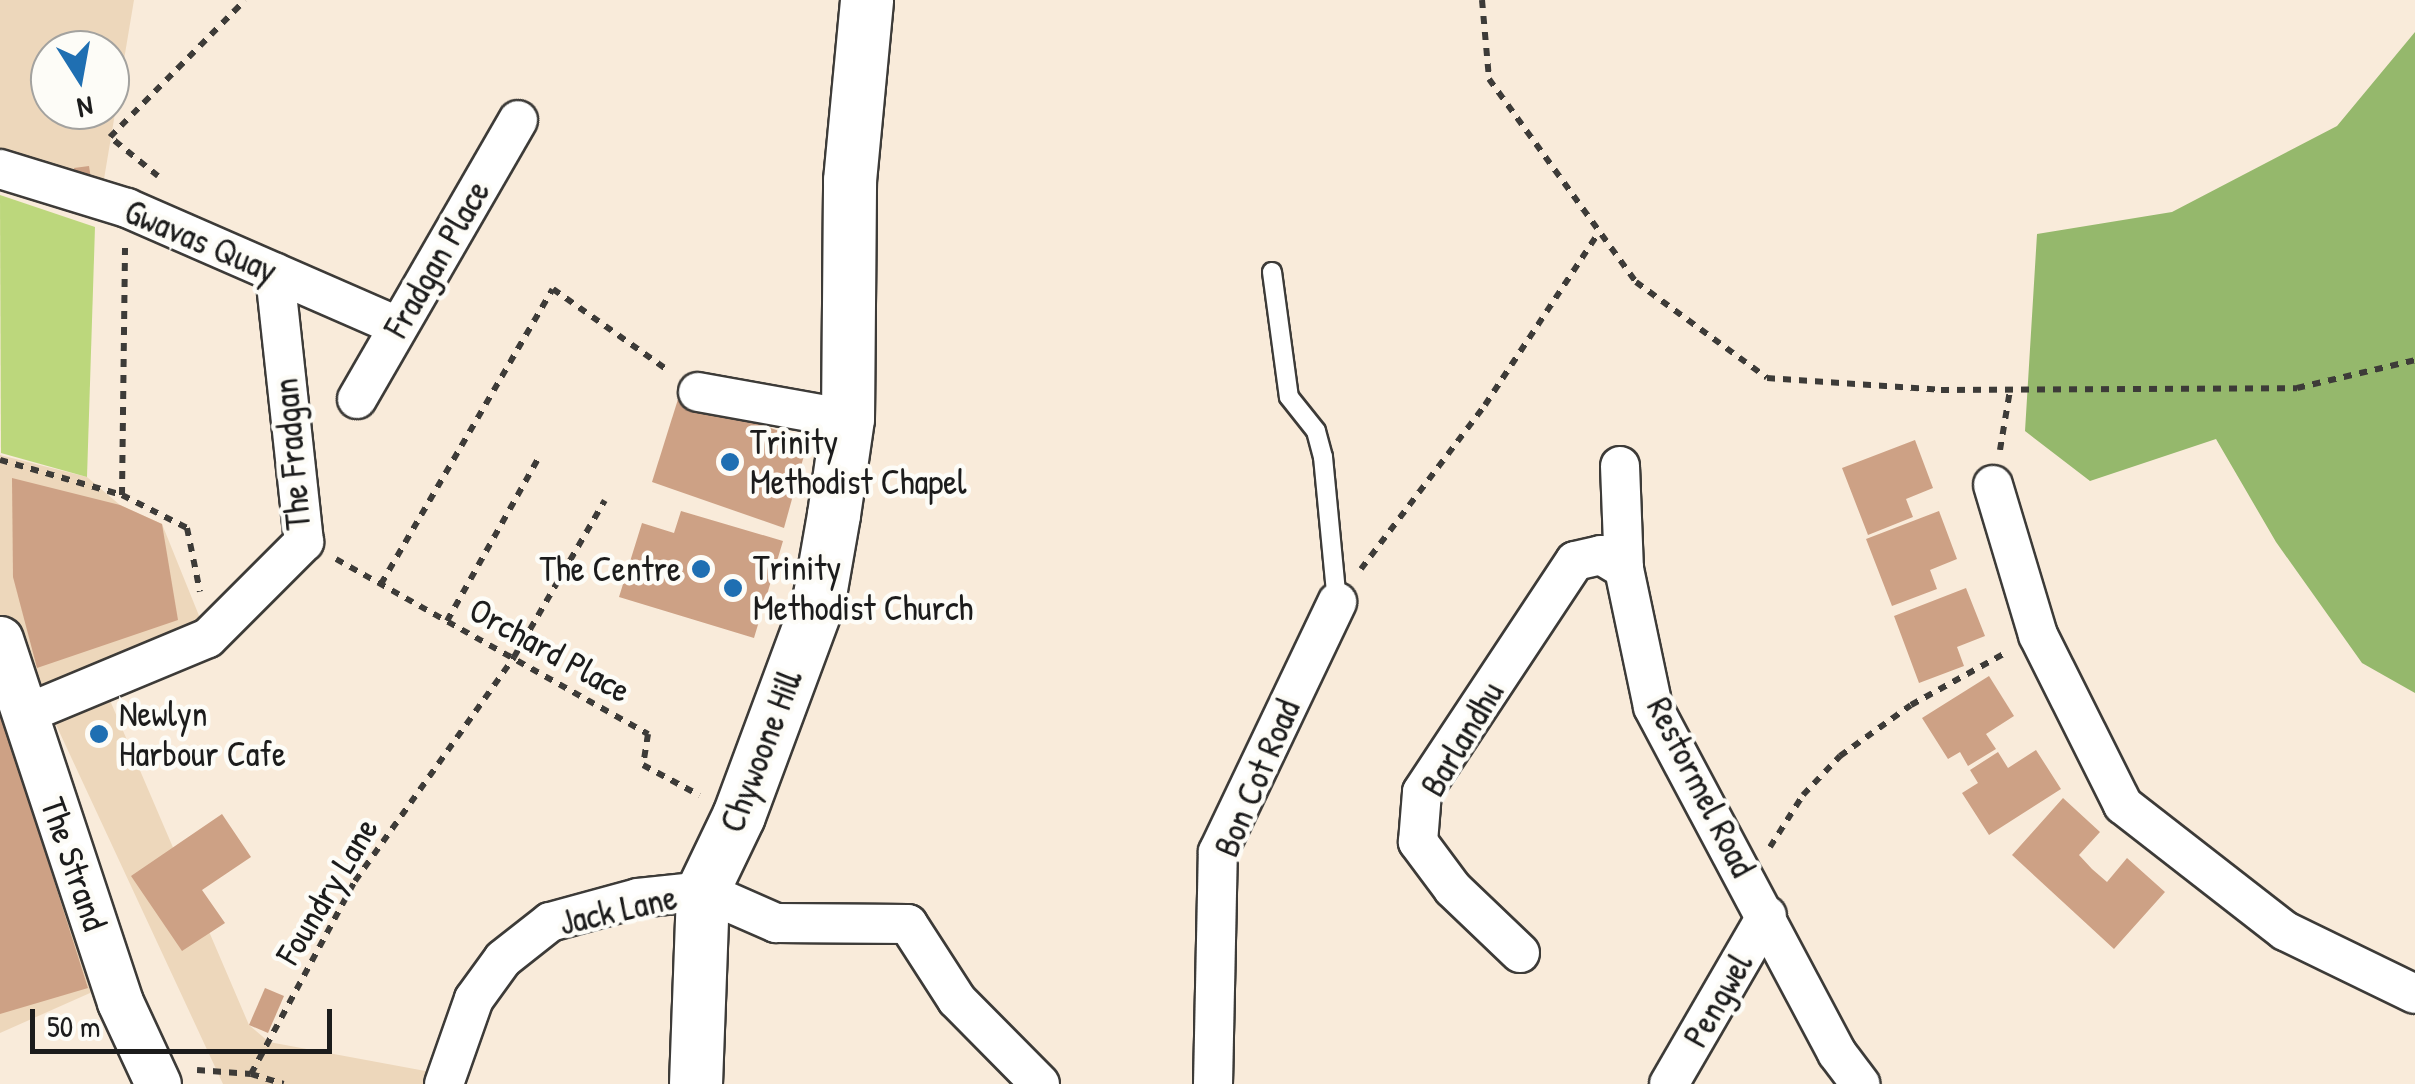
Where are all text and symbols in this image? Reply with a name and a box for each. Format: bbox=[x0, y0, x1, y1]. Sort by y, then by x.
north arrow bbox=[30, 30, 130, 130]
text: N bbox=[74, 87, 96, 128]
street label: Fradgan Place bbox=[375, 173, 499, 345]
street label: Gwavas Quay bbox=[119, 190, 283, 292]
street label: The Fradgan bbox=[264, 376, 320, 532]
place label: Trinity Methodist Chapel bbox=[750, 421, 966, 503]
marker: Trinity Methodist Chapel bbox=[719, 451, 741, 473]
place label: Trinity Methodist Church bbox=[753, 547, 973, 629]
place label: The Centre bbox=[540, 548, 681, 590]
marker: The Centre bbox=[690, 558, 712, 580]
marker: Trinity Methodist Church bbox=[722, 577, 744, 599]
street label: Orchard Place bbox=[462, 589, 638, 711]
street label: Chywoone Hill bbox=[711, 664, 811, 838]
street label: Barlandhu bbox=[1412, 674, 1512, 804]
street label: Restormel Road bbox=[1638, 690, 1764, 884]
place label: Newlyn Harbour Cafe bbox=[119, 693, 286, 775]
street label: Bon Cot Road bbox=[1205, 693, 1309, 863]
marker: Newlyn Harbour Cafe bbox=[88, 723, 110, 745]
street label: The Strand bbox=[32, 792, 116, 936]
street label: Foundry Lane bbox=[267, 810, 387, 972]
street label: Jack Lane bbox=[555, 876, 681, 944]
street label: Pengwel bbox=[1674, 946, 1762, 1054]
scale bar bbox=[35, 989, 338, 1051]
text: 50 m bbox=[47, 1006, 100, 1046]

